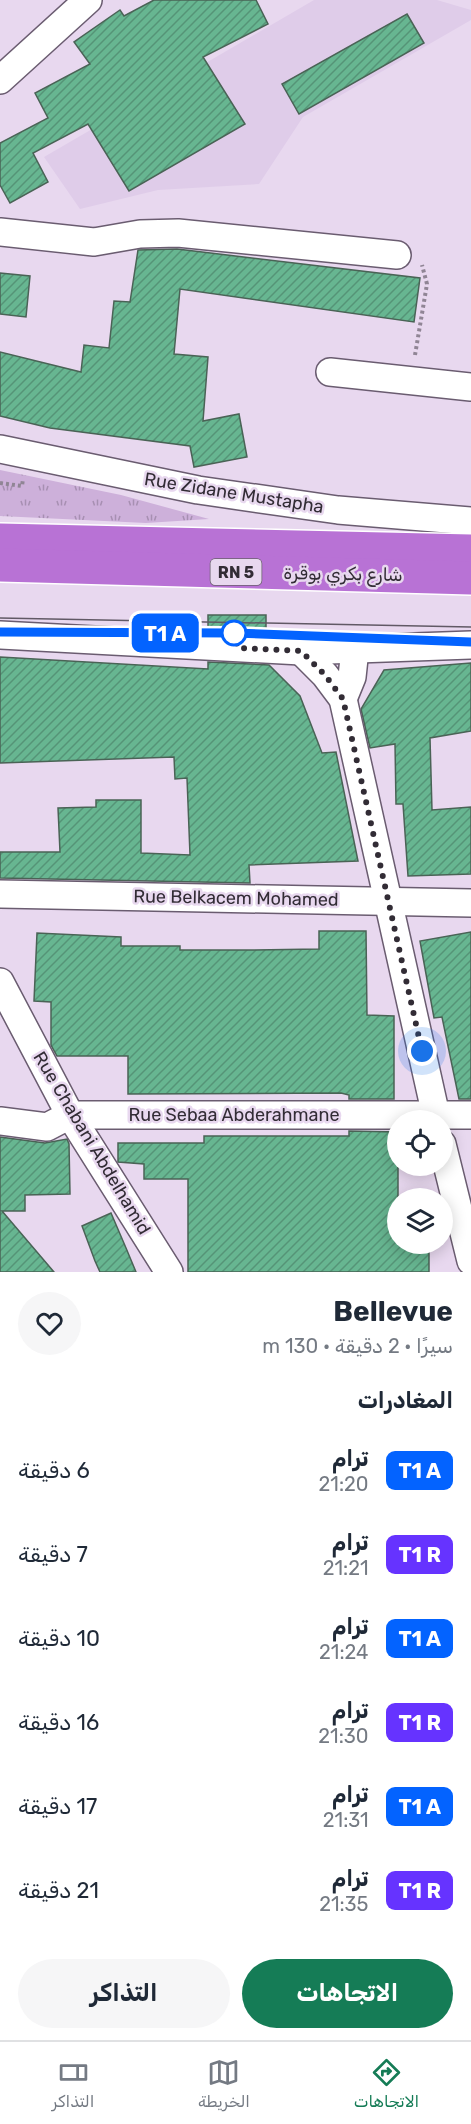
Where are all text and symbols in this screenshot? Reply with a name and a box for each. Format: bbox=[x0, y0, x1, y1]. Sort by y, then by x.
street label: Rue Zidane Mustapha bbox=[143, 468, 325, 518]
road number: RN 5 bbox=[210, 559, 262, 585]
street label: شارع بكري بوقرة bbox=[283, 562, 403, 587]
line badge: T1 A bbox=[123, 614, 207, 652]
unlabelled marker bbox=[221, 620, 247, 646]
text: T1 A bbox=[144, 621, 186, 646]
street label: Rue Belkacem Mohamed bbox=[133, 885, 339, 911]
your location bbox=[407, 1036, 437, 1066]
street label: Rue Chabani Abdelhamid bbox=[29, 1047, 155, 1239]
street label: Rue Sebaa Abderahmane bbox=[129, 1104, 339, 1126]
map controls bbox=[387, 1110, 453, 1254]
button: locate bbox=[387, 1110, 453, 1176]
button: layers bbox=[387, 1188, 453, 1254]
button: heart bbox=[18, 1292, 81, 1355]
text: Bellevue bbox=[333, 1295, 453, 1328]
text: سيرًا · 2 دقيقة · 130 m bbox=[262, 1334, 453, 1358]
text: المغادرات bbox=[358, 1387, 453, 1414]
text: ترام bbox=[332, 1445, 368, 1472]
text: 6 دقيقة bbox=[18, 1457, 90, 1484]
text: T1 A bbox=[398, 1458, 441, 1483]
text: 21:20 bbox=[319, 1472, 368, 1496]
text: ترام bbox=[332, 1529, 368, 1556]
text: 7 دقيقة bbox=[18, 1541, 88, 1568]
text: T1 R bbox=[398, 1542, 441, 1567]
text: 21:21 bbox=[323, 1556, 368, 1580]
text: ترام bbox=[332, 1613, 368, 1640]
text: 10 دقيقة bbox=[18, 1625, 100, 1652]
text: T1 A bbox=[398, 1626, 441, 1651]
text: 21:24 bbox=[319, 1640, 368, 1664]
text: ترام bbox=[332, 1697, 368, 1724]
text: 16 دقيقة bbox=[18, 1709, 99, 1736]
text: T1 R bbox=[398, 1710, 441, 1735]
text: 21:30 bbox=[318, 1724, 368, 1748]
text: ترام bbox=[332, 1781, 368, 1808]
text: 17 دقيقة bbox=[18, 1793, 97, 1820]
text: T1 A bbox=[398, 1794, 441, 1819]
text: 21:31 bbox=[323, 1808, 368, 1832]
text: ترام bbox=[332, 1865, 368, 1892]
text: 21 دقيقة bbox=[18, 1877, 99, 1904]
text: T1 R bbox=[398, 1878, 441, 1903]
text: 21:35 bbox=[319, 1892, 368, 1916]
button: التذاكر bbox=[18, 1959, 230, 2028]
button: الاتجاهات bbox=[242, 1959, 453, 2028]
tab: التذاكر bbox=[52, 2056, 94, 2111]
tab: الخريطة bbox=[198, 2056, 250, 2111]
tab: الاتجاهات bbox=[354, 2056, 419, 2111]

